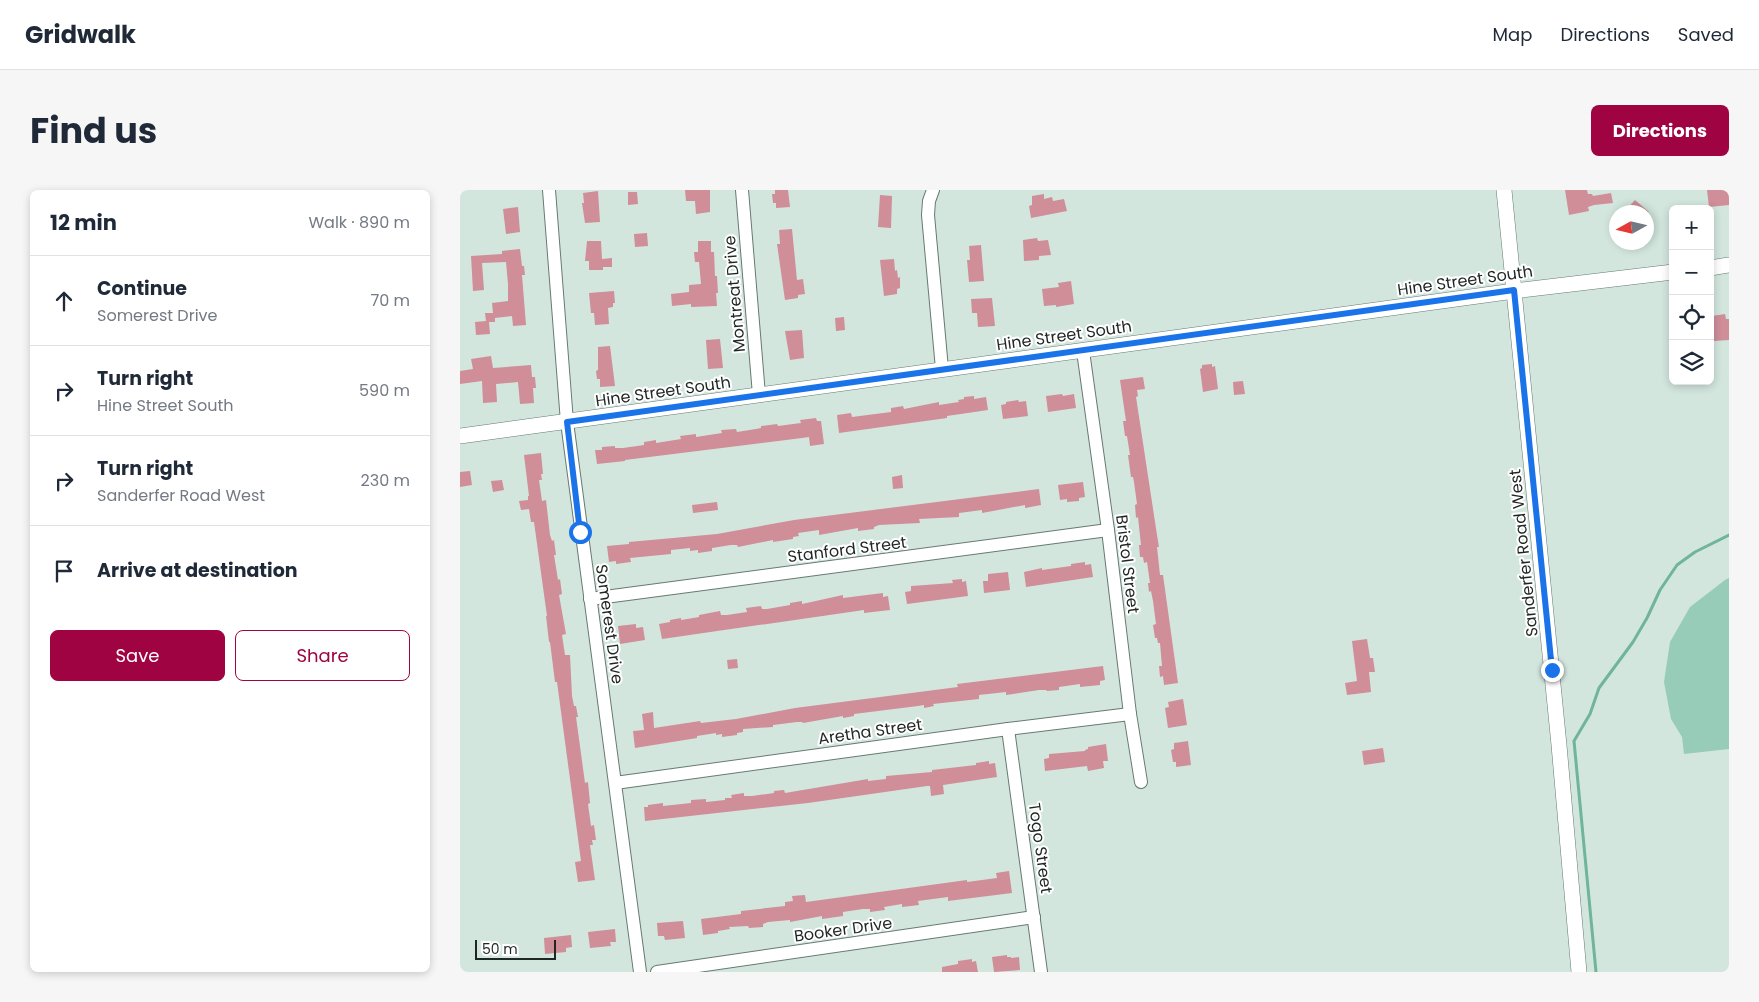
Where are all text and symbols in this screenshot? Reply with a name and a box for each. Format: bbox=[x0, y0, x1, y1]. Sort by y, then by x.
text: Gridwalk bbox=[25, 18, 136, 51]
text: Map bbox=[1493, 22, 1532, 47]
text: Directions bbox=[1560, 22, 1650, 47]
text: Saved bbox=[1678, 22, 1734, 47]
button: Directions bbox=[1591, 105, 1729, 156]
text: Find us bbox=[30, 106, 157, 155]
north arrow bbox=[1609, 205, 1654, 250]
map controls bbox=[1669, 205, 1714, 385]
button: + bbox=[1669, 205, 1714, 250]
text: 12 min bbox=[50, 208, 117, 237]
text: Walk · 890 m bbox=[308, 211, 410, 234]
street label: Montreat Drive bbox=[718, 235, 751, 353]
button: − bbox=[1669, 250, 1714, 295]
street label: Hine Street South bbox=[1396, 260, 1534, 301]
text: Continue bbox=[97, 275, 187, 302]
icon: ahead bbox=[50, 287, 78, 315]
text: 70 m bbox=[370, 289, 410, 312]
button: locate bbox=[1669, 295, 1714, 340]
text: Somerest Drive bbox=[97, 304, 217, 327]
street label: Hine Street South bbox=[995, 315, 1133, 356]
button: layers bbox=[1669, 340, 1714, 385]
text: Turn right bbox=[97, 365, 193, 392]
street label: Hine Street South bbox=[594, 371, 732, 412]
icon: right bbox=[50, 377, 78, 405]
text: 590 m bbox=[359, 379, 410, 402]
text: Hine Street South bbox=[97, 394, 234, 417]
text: Turn right bbox=[97, 455, 193, 482]
icon: right bbox=[50, 467, 78, 495]
street label: Sanderfer Road West bbox=[1503, 468, 1544, 638]
text: 230 m bbox=[361, 469, 410, 492]
text: Sanderfer Road West bbox=[97, 484, 265, 507]
street label: Bristol Street bbox=[1110, 513, 1145, 615]
route start bbox=[569, 521, 592, 544]
street label: Stanford Street bbox=[786, 531, 908, 568]
icon: arrive bbox=[50, 557, 78, 585]
text: Arrive at destination bbox=[97, 557, 298, 584]
street label: Somerest Drive bbox=[590, 563, 629, 685]
button: Save bbox=[50, 630, 225, 681]
button: Share bbox=[235, 630, 410, 681]
route end bbox=[1541, 659, 1564, 682]
street label: Aretha Street bbox=[817, 713, 924, 750]
street label: Togo Street bbox=[1023, 801, 1058, 895]
street label: Booker Drive bbox=[793, 911, 894, 948]
scale bar bbox=[475, 937, 556, 960]
text: 50 m bbox=[482, 939, 518, 959]

